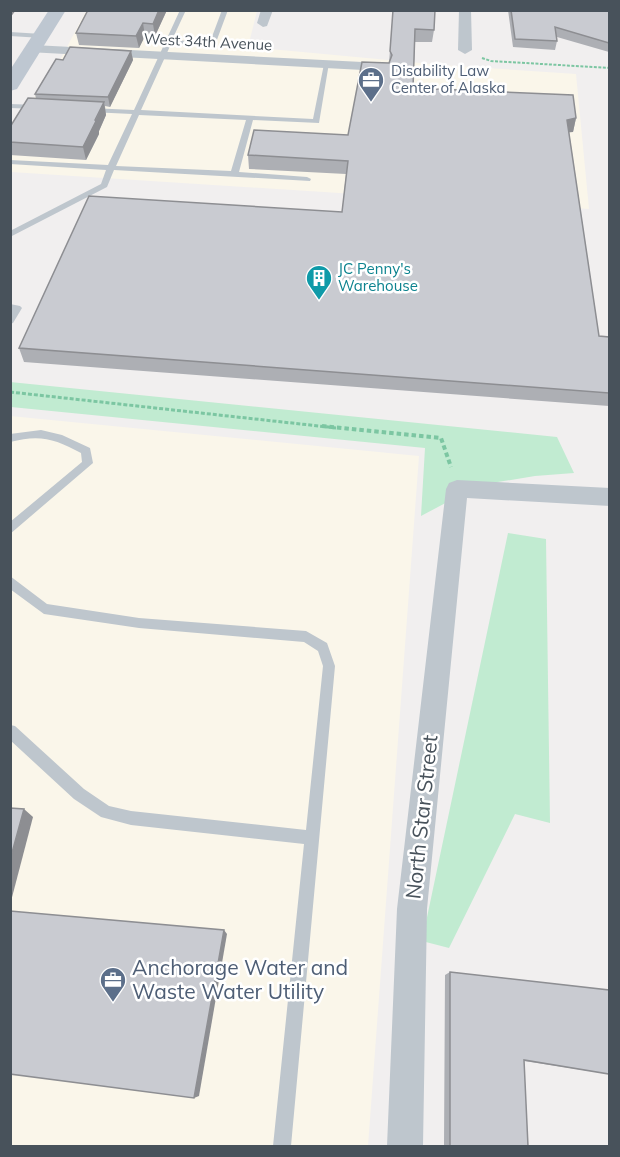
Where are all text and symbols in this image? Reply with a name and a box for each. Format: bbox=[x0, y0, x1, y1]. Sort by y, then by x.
street label: West 34th Avenue bbox=[143, 29, 273, 54]
place label: Disability Law Center of Alaska bbox=[391, 61, 506, 97]
office icon: Disability Law Center of Alaska bbox=[356, 65, 386, 103]
place label: JC Penny's Warehouse bbox=[338, 259, 418, 295]
building icon: JC Penny's Warehouse bbox=[304, 263, 334, 301]
street label: North Star Street bbox=[399, 733, 443, 900]
place label: Anchorage Water and Waste Water Utility bbox=[132, 954, 348, 1004]
office icon: Anchorage Water and Waste Water Utility bbox=[98, 965, 128, 1003]

